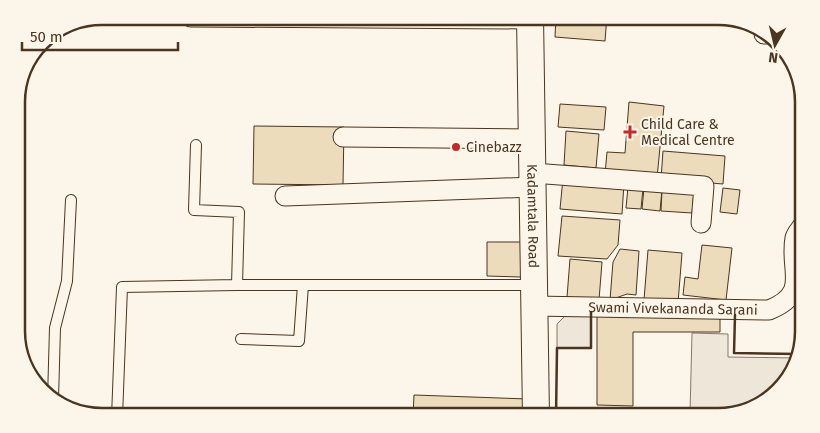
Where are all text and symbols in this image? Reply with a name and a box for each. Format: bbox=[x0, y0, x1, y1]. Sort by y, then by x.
scale bar bbox=[22, 20, 179, 52]
north arrow bbox=[750, 20, 800, 70]
text: 50 m bbox=[30, 28, 63, 46]
text: N bbox=[767, 48, 779, 66]
place label: Child Care & Medical Centre bbox=[641, 116, 735, 149]
marker: Child Care & Medical Centre bbox=[623, 125, 637, 139]
place label: Cinebazz bbox=[466, 139, 522, 156]
marker: Cinebazz bbox=[450, 141, 462, 153]
street label: Kadamtala Road bbox=[523, 164, 542, 268]
street label: Swami Vivekananda Sarani bbox=[588, 299, 758, 319]

